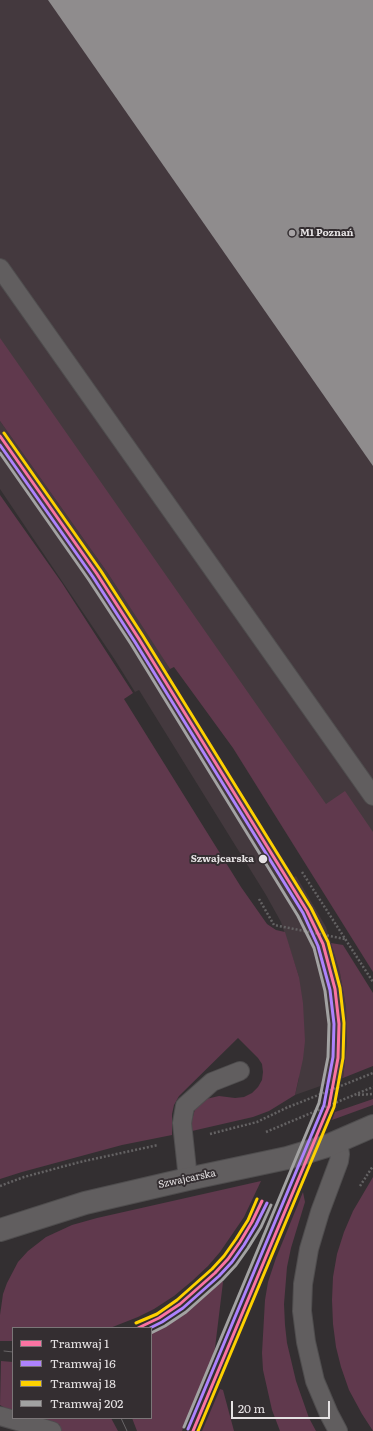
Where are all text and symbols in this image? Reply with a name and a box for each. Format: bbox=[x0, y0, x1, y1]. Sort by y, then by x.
place label: M1 Poznań bbox=[300, 227, 353, 239]
marker: M1 Poznań bbox=[287, 228, 297, 238]
place label: Szwajcarska bbox=[191, 853, 254, 865]
marker: Szwajcarska bbox=[257, 853, 269, 865]
street label: Szwajcarska bbox=[157, 1167, 217, 1191]
legend bbox=[12, 1327, 152, 1419]
text: Tramwaj 1 bbox=[50, 1334, 109, 1352]
text: Tramwaj 16 bbox=[50, 1354, 116, 1372]
text: Tramwaj 18 bbox=[50, 1374, 116, 1392]
scale bar bbox=[233, 1393, 332, 1419]
text: Tramwaj 202 bbox=[50, 1394, 123, 1412]
text: 20 m bbox=[238, 1399, 265, 1417]

